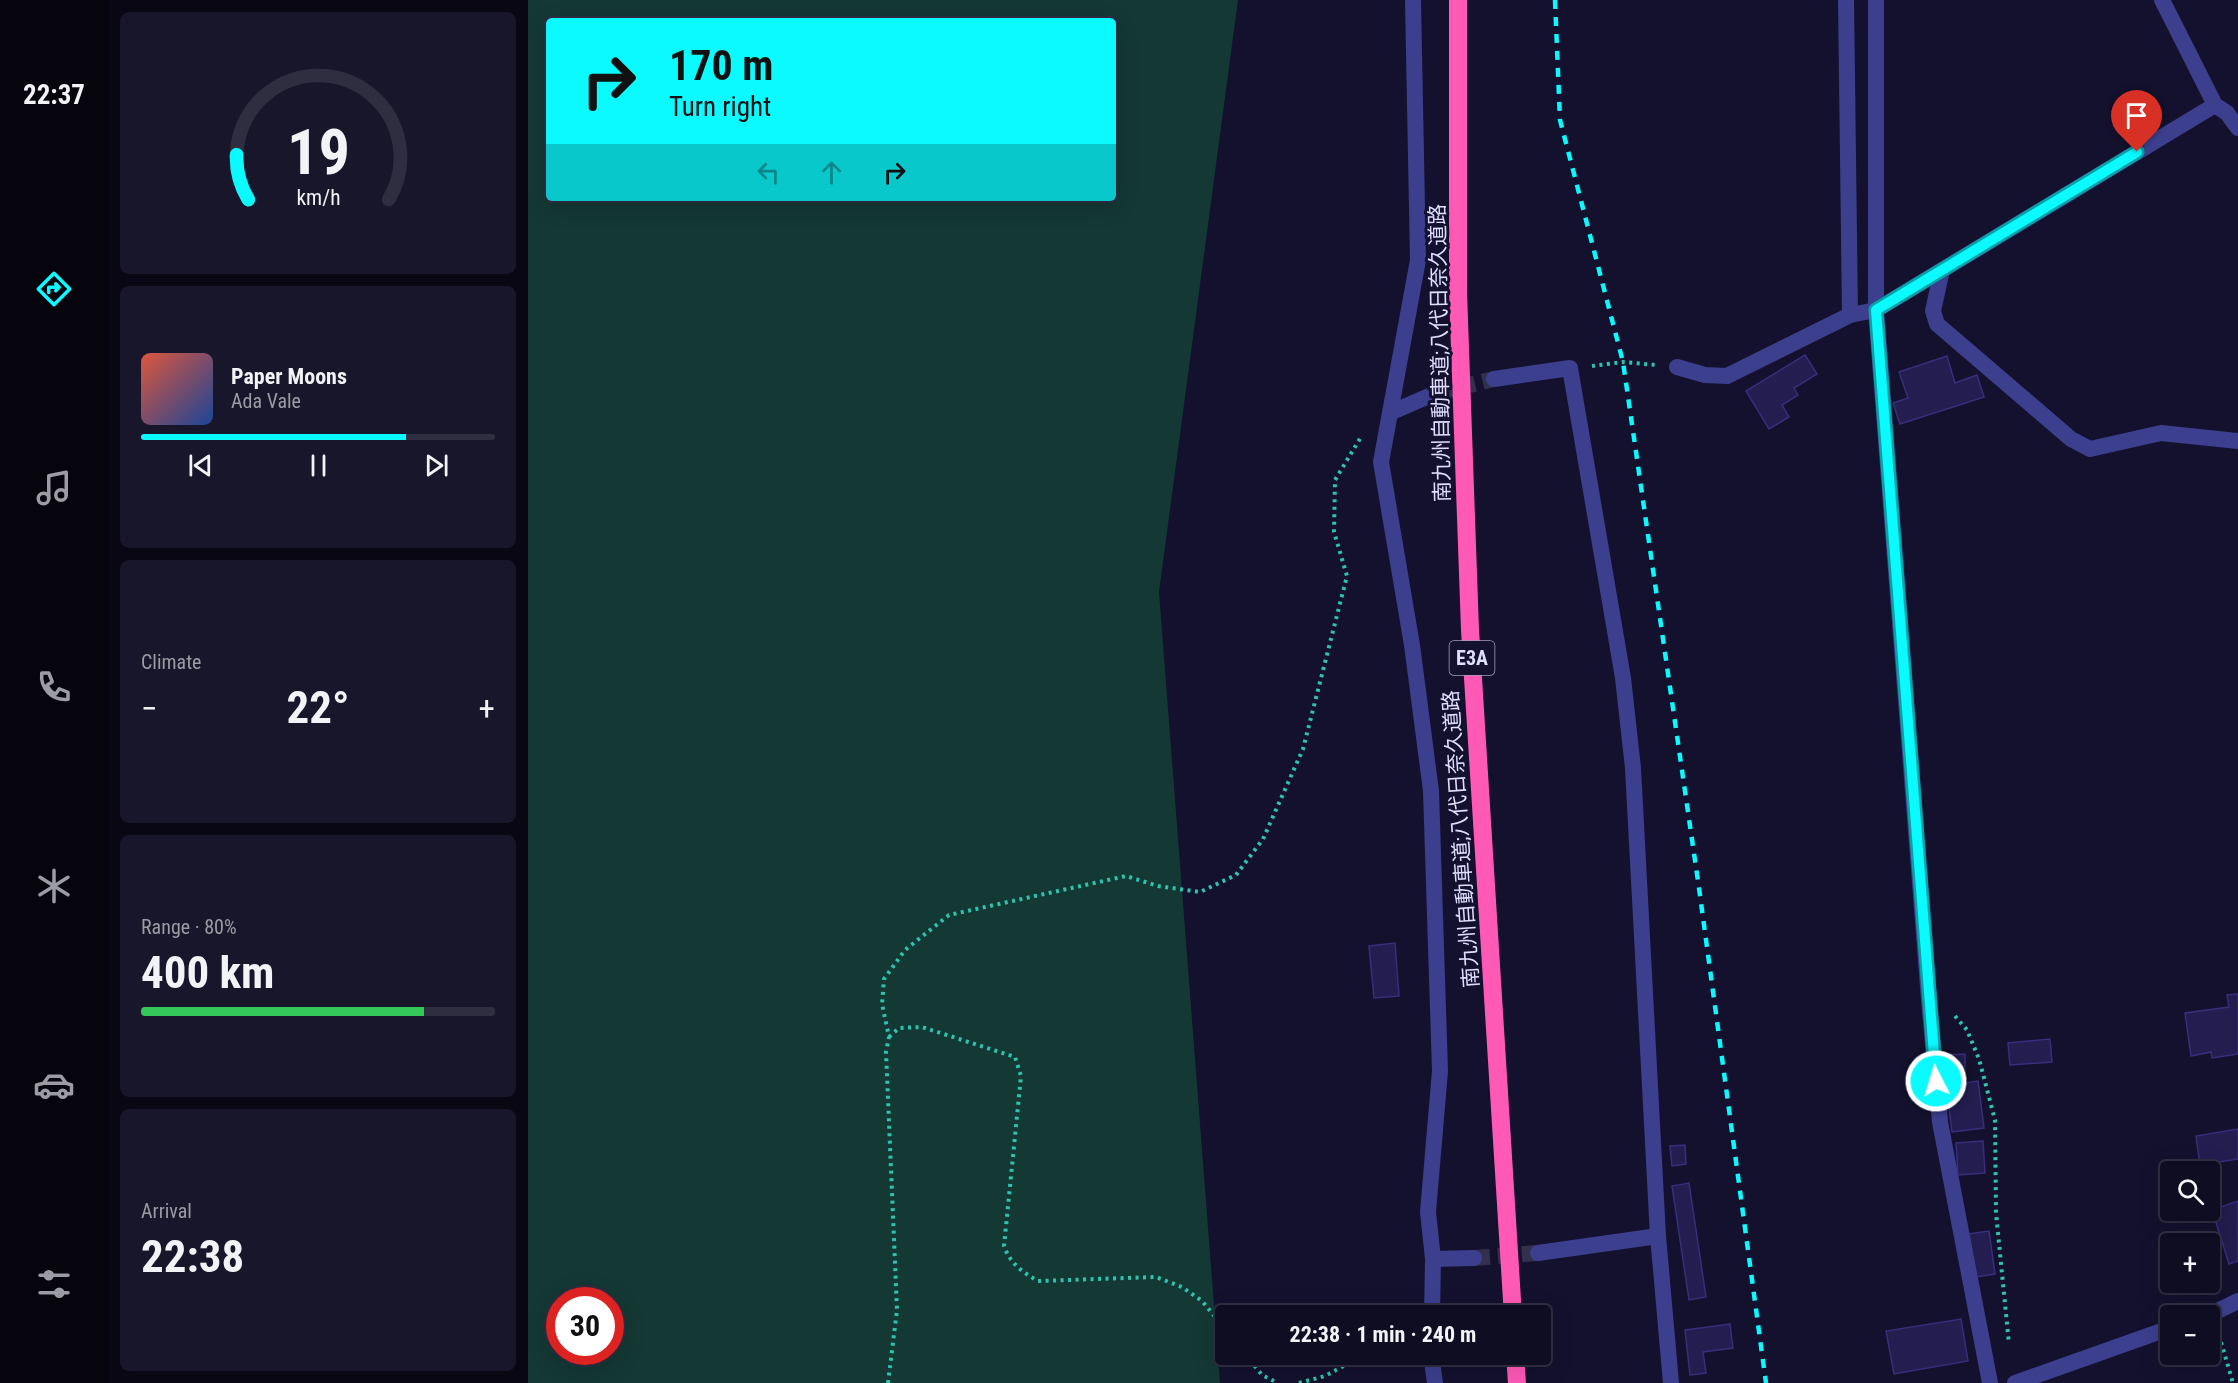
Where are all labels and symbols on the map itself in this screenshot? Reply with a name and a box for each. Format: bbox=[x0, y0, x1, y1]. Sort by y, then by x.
pin bbox=[2111, 90, 2162, 152]
street label: 南九州自動車道;八代日奈久道路 bbox=[1425, 204, 1455, 502]
road number: E3A bbox=[1450, 641, 1494, 675]
street label: 南九州自動車道;八代日奈久道路 bbox=[1439, 689, 1483, 989]
position arrow bbox=[1904, 1049, 1968, 1113]
speed limit sign: 30 bbox=[546, 1287, 624, 1365]

